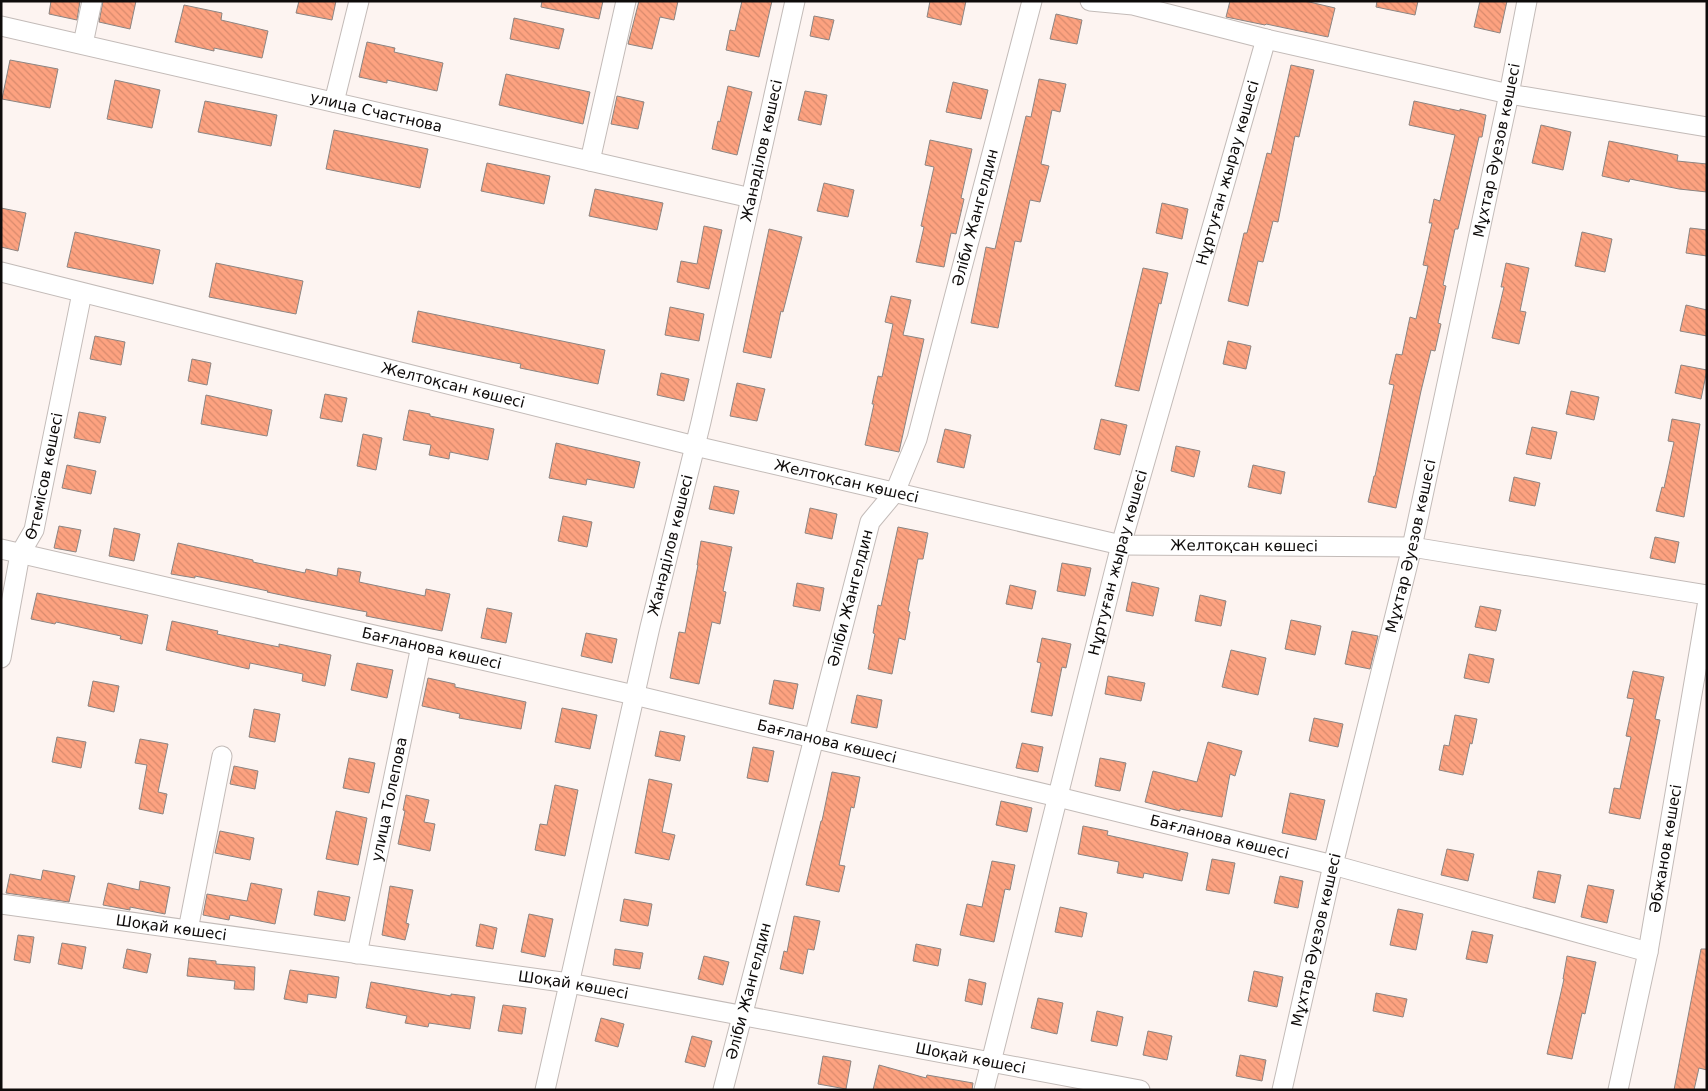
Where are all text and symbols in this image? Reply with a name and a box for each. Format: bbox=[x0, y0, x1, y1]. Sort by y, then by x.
street label: Мұхтар Әуезов көшесі bbox=[1470, 62, 1524, 239]
street label: Жанәділов көшесі bbox=[737, 78, 786, 223]
street label: Нұртуған жырау көшесі bbox=[1193, 78, 1263, 267]
street label: улица Счастнова bbox=[308, 88, 444, 136]
street label: Әліби Жангелдин bbox=[948, 147, 1002, 288]
street label: Желтоқсан көшесі bbox=[379, 359, 527, 412]
street label: Өтемісов көшесі bbox=[21, 411, 67, 544]
street label: Желтоқсан көшесі bbox=[773, 456, 920, 507]
street label: Мұхтар Әуезов көшесі bbox=[1382, 458, 1440, 635]
street label: Нұртуған жырау көшесі bbox=[1085, 468, 1151, 657]
street label: Жанәділов көшесі bbox=[644, 473, 697, 618]
street label: Әліби Жангелдин bbox=[824, 528, 877, 669]
street label: Желтоқсан көшесі bbox=[1170, 536, 1318, 555]
street label: Бағланова көшесі bbox=[360, 624, 503, 673]
street label: Бағланова көшесі bbox=[755, 716, 898, 767]
street label: улица Толепова bbox=[367, 735, 411, 863]
street label: Әбжанов көшесі bbox=[1646, 783, 1685, 914]
street label: Бағланова көшесі bbox=[1148, 811, 1291, 863]
street label: Мұхтар Әуезов көшесі bbox=[1288, 851, 1345, 1028]
street label: Шоқай көшесі bbox=[115, 911, 228, 944]
street label: Әліби Жангелдин bbox=[722, 921, 775, 1062]
street label: Шоқай көшесі bbox=[517, 967, 630, 1003]
street label: Шоқай көшесі bbox=[914, 1039, 1027, 1077]

